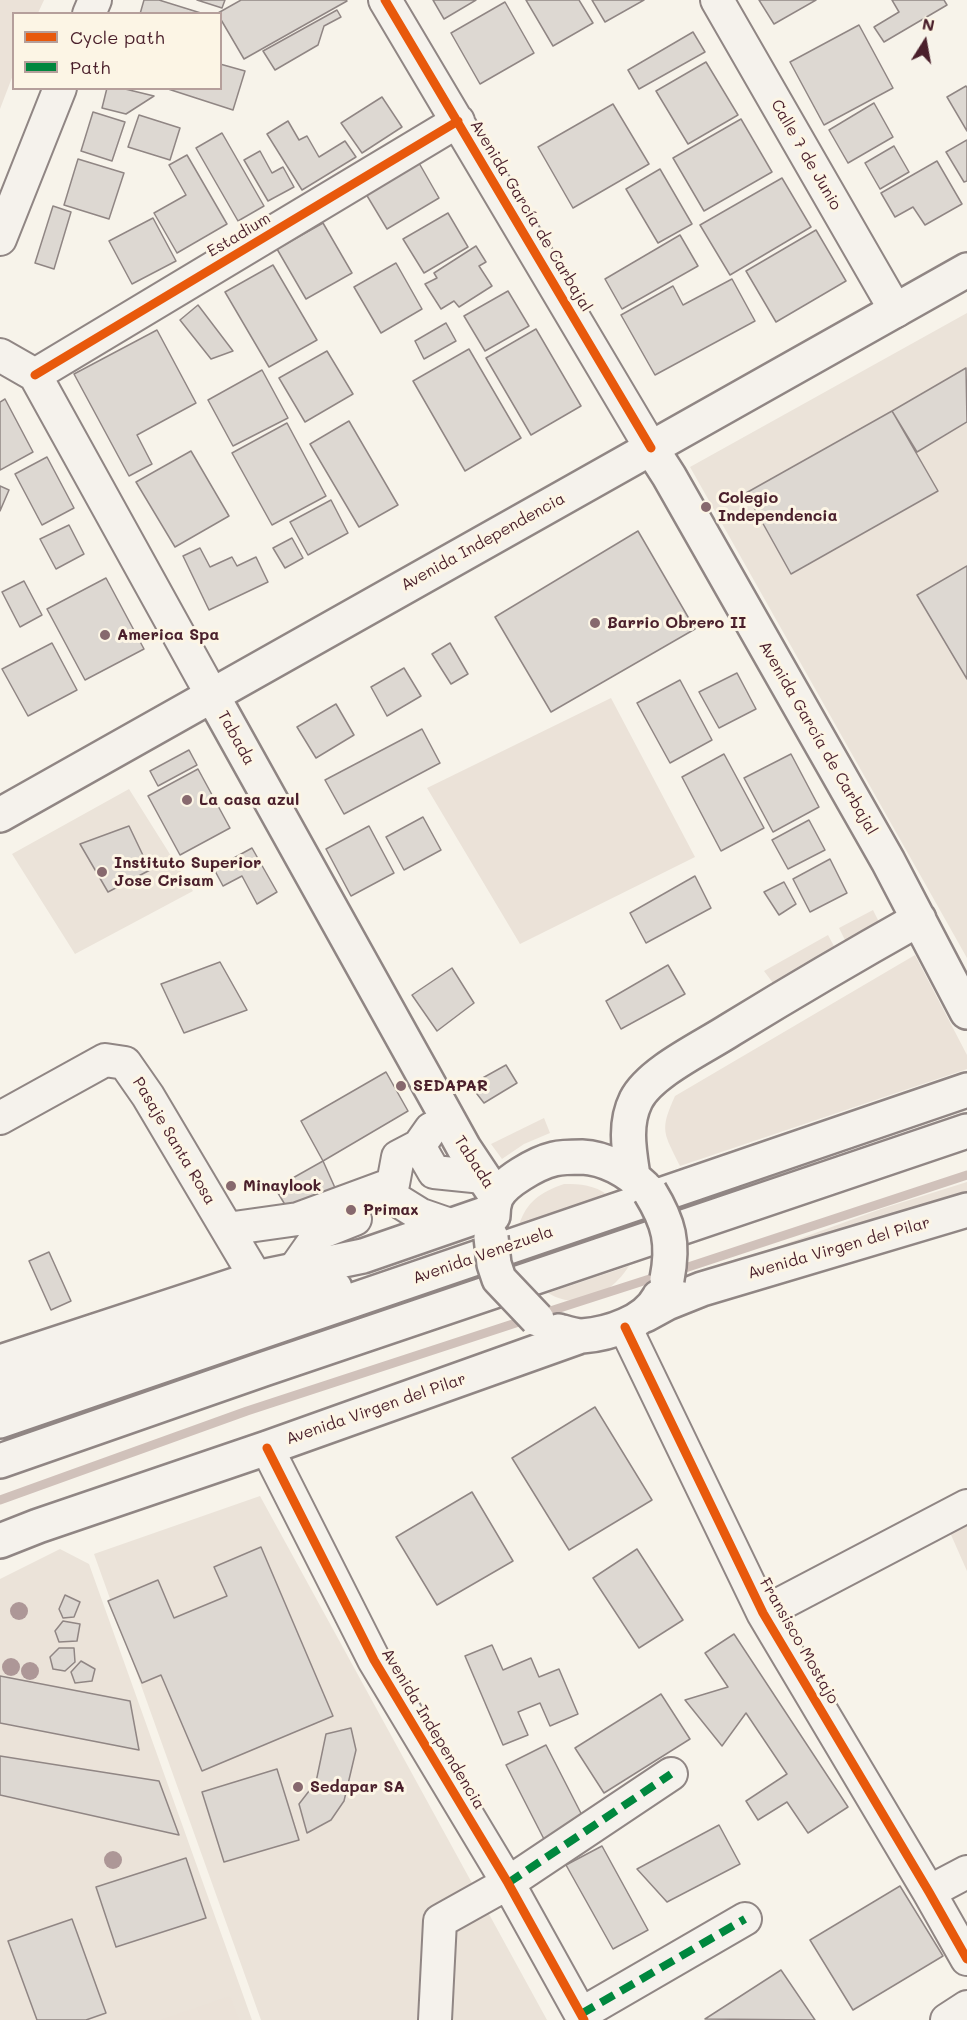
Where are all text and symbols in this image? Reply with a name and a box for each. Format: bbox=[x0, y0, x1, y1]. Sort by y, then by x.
legend bbox=[12, 12, 222, 90]
north arrow bbox=[895, 12, 955, 72]
text: N bbox=[921, 12, 936, 35]
text: Cycle path bbox=[70, 25, 165, 49]
text: Path bbox=[70, 55, 110, 79]
street label: Calle 7 de Junio bbox=[767, 96, 845, 214]
street label: Avenida García de Carbajal bbox=[466, 117, 596, 315]
street label: Estadium bbox=[204, 209, 274, 261]
place label: Colegio Independencia bbox=[718, 488, 837, 526]
street label: Avenida Independencia bbox=[398, 489, 568, 595]
marker: Colegio Independencia bbox=[699, 500, 713, 514]
place label: Barrio Obrero II bbox=[607, 613, 746, 633]
marker: Barrio Obrero II bbox=[588, 616, 602, 630]
place label: America Spa bbox=[117, 625, 219, 645]
marker: America Spa bbox=[98, 628, 112, 642]
street label: Avenida García de Carbajal bbox=[755, 638, 881, 838]
street label: Tabada bbox=[213, 707, 259, 769]
place label: La casa azul bbox=[199, 790, 299, 810]
marker: La casa azul bbox=[180, 793, 194, 807]
place label: Instituto Superior Jose Crisam bbox=[114, 853, 261, 891]
marker: Instituto Superior Jose Crisam bbox=[95, 865, 109, 879]
street label: Pasaje Santa Rosa bbox=[128, 1074, 220, 1208]
place label: SEDAPAR bbox=[413, 1076, 488, 1096]
marker: SEDAPAR bbox=[394, 1079, 408, 1093]
street label: Tabada bbox=[450, 1132, 498, 1192]
place label: Minaylook bbox=[243, 1176, 321, 1196]
marker: Minaylook bbox=[224, 1179, 238, 1193]
place label: Primax bbox=[363, 1200, 419, 1220]
marker: Primax bbox=[344, 1203, 358, 1217]
street label: Avenida Virgen del Pilar bbox=[745, 1213, 933, 1283]
street label: Avenida Venezuela bbox=[410, 1222, 556, 1288]
street label: Avenida Virgen del Pilar bbox=[283, 1369, 469, 1449]
street label: Fransisco Mostajo bbox=[755, 1575, 843, 1707]
street label: Avenida Independencia bbox=[377, 1645, 489, 1813]
place label: Sedapar SA bbox=[310, 1777, 405, 1797]
marker: Sedapar SA bbox=[291, 1780, 305, 1794]

